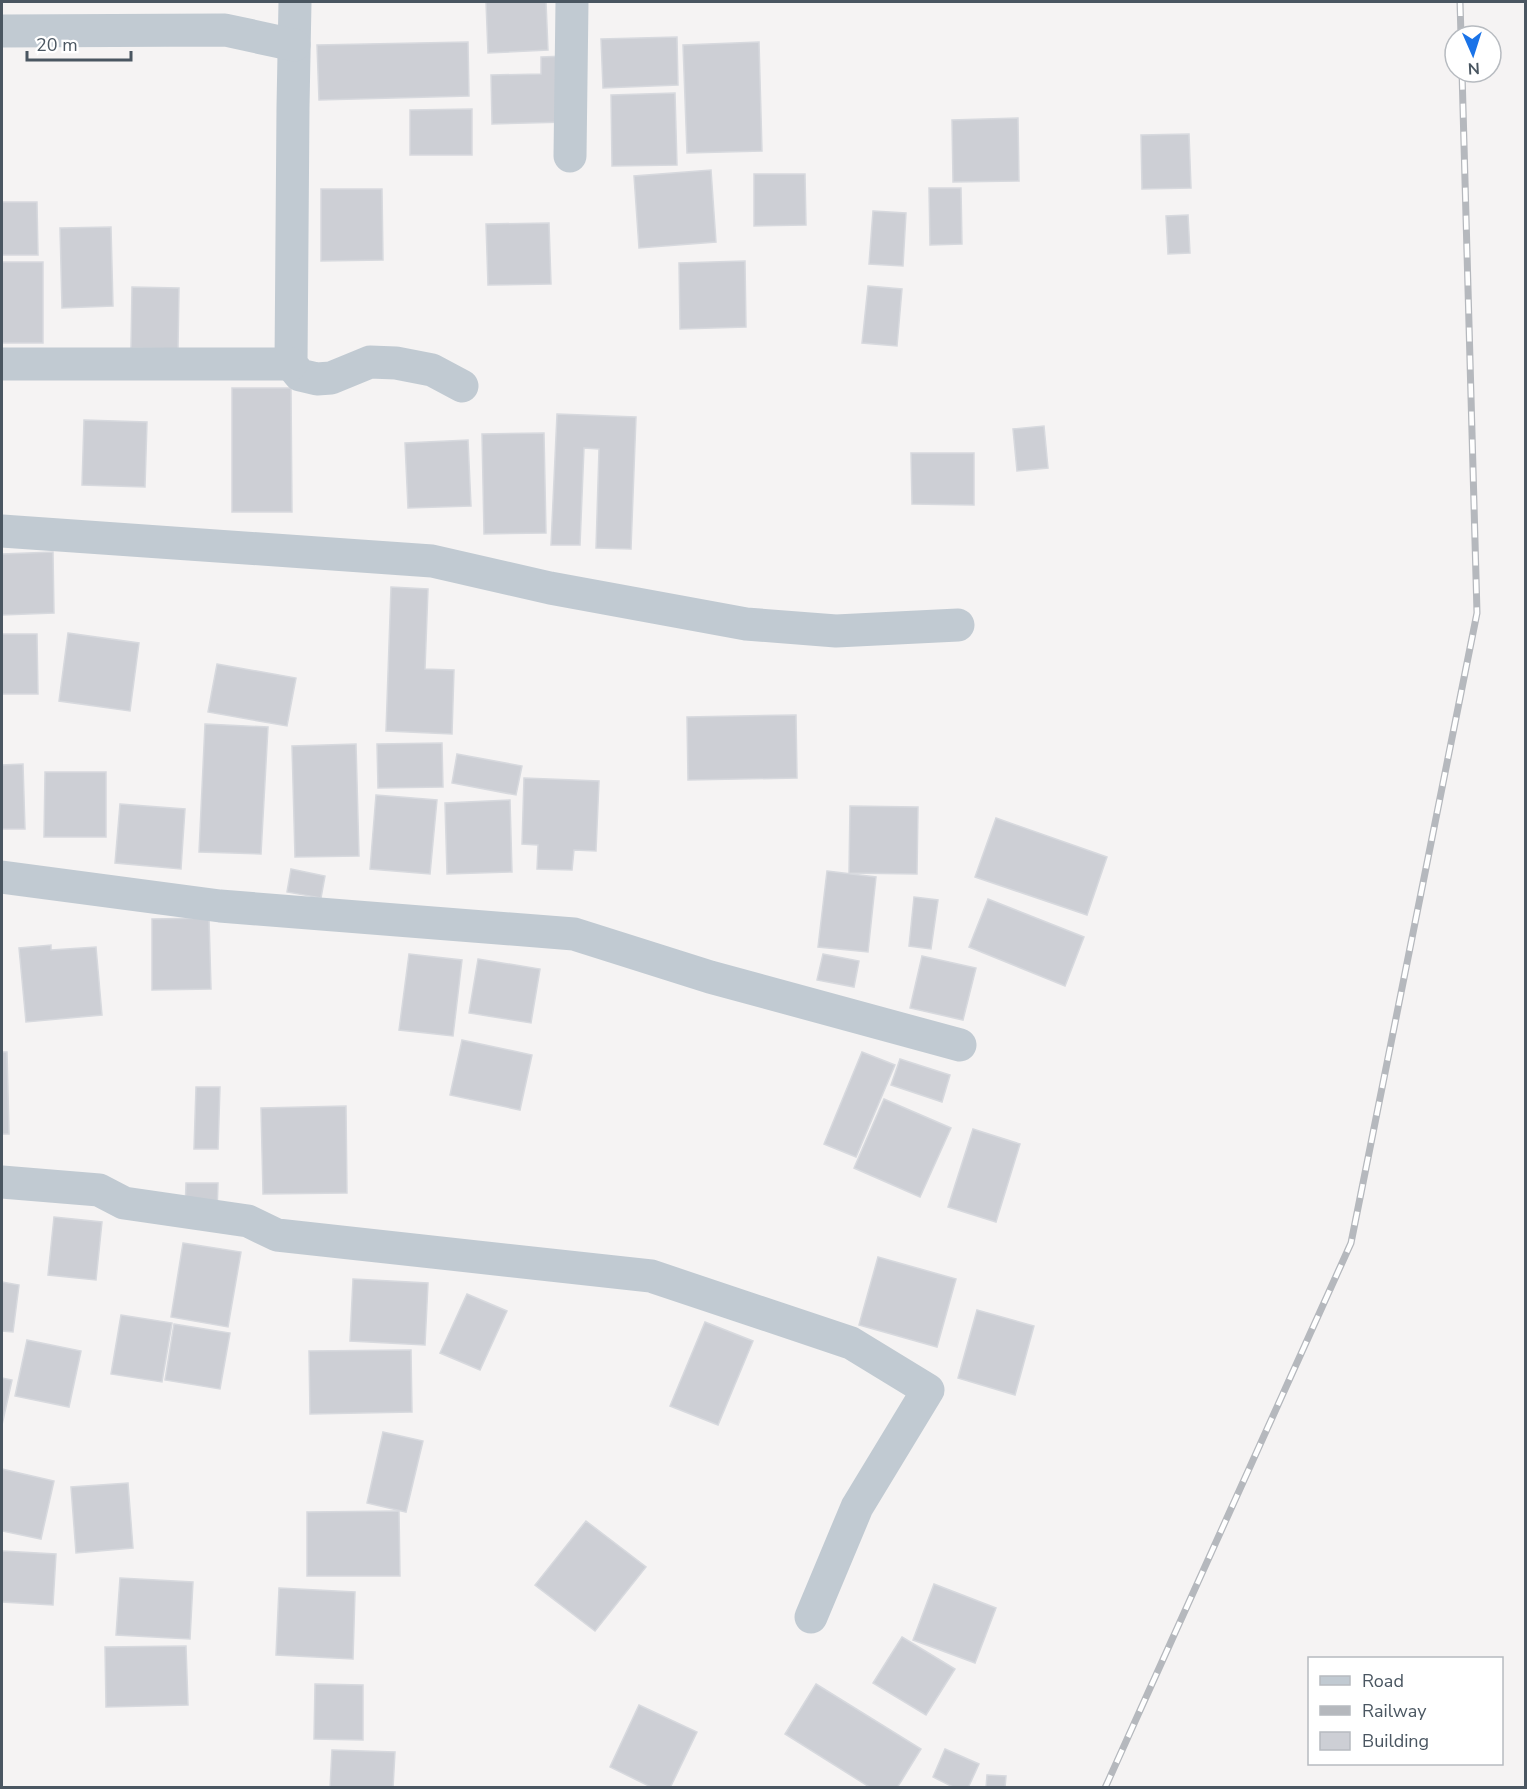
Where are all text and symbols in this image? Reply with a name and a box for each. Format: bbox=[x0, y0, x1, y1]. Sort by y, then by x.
scale bar bbox=[27, 24, 130, 62]
north arrow bbox=[1443, 24, 1503, 84]
text: 20 m bbox=[36, 33, 78, 57]
text: N bbox=[1467, 57, 1480, 79]
legend bbox=[1308, 1657, 1503, 1765]
text: Road bbox=[1362, 1669, 1404, 1693]
text: Railway bbox=[1362, 1699, 1427, 1723]
text: Building bbox=[1362, 1729, 1429, 1753]

